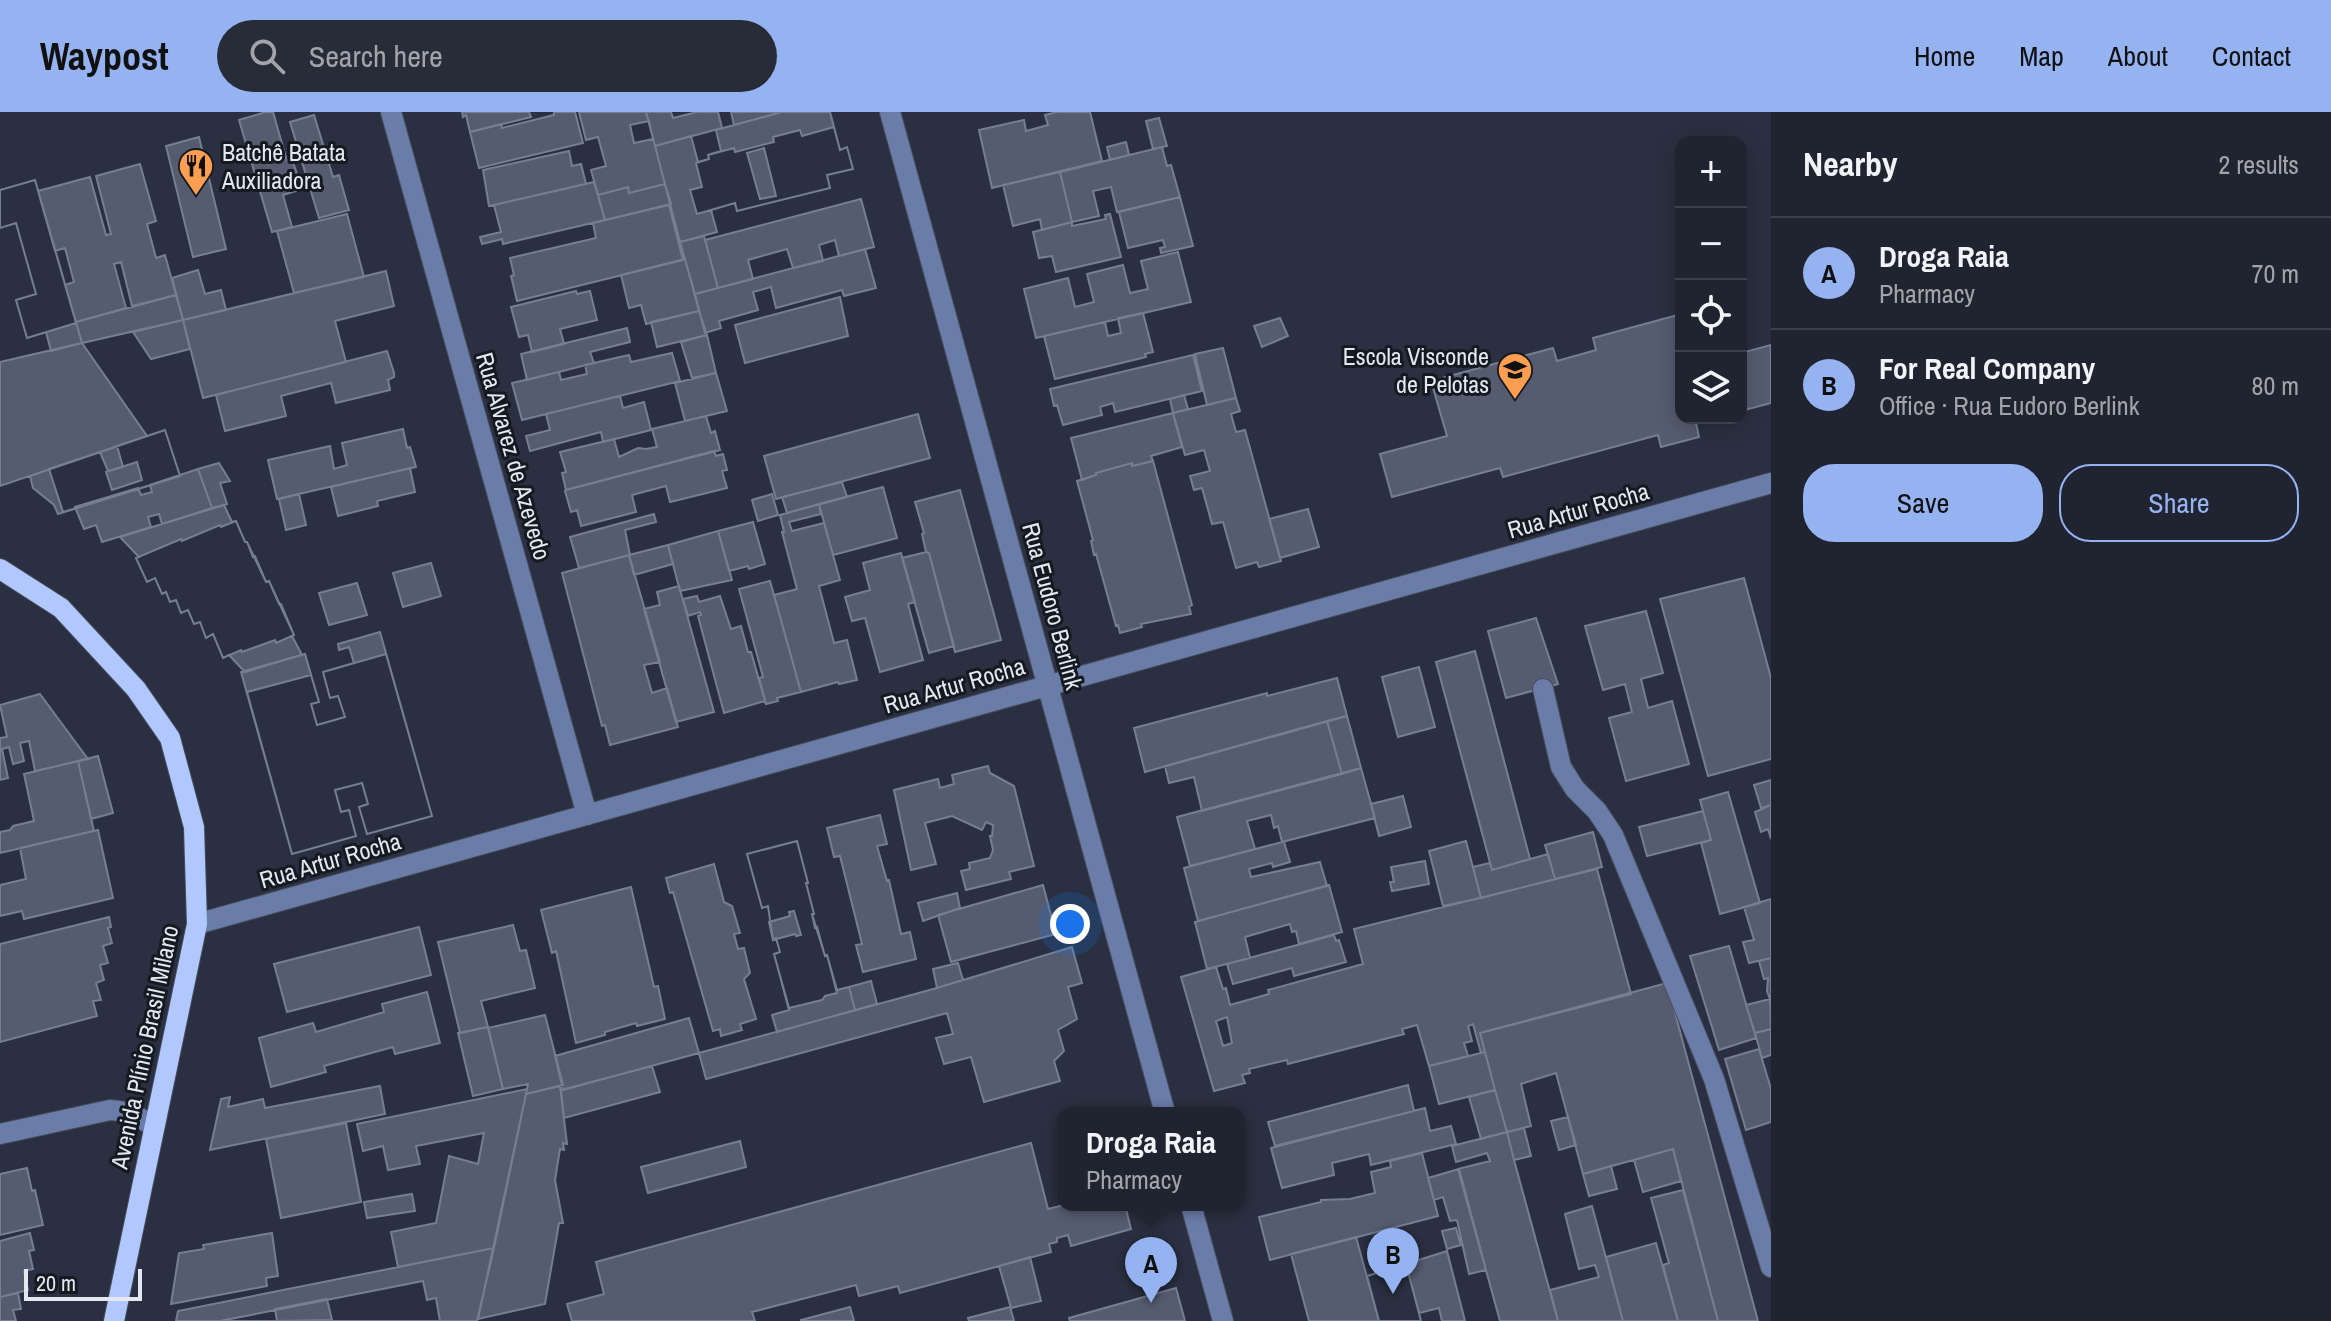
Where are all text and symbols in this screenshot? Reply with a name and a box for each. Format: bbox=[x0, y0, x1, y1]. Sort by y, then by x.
search box bbox=[217, 20, 777, 92]
text: Waypost bbox=[40, 31, 169, 82]
icon: search bbox=[245, 34, 289, 78]
text: Search here bbox=[309, 36, 443, 76]
text: Home bbox=[1914, 37, 1975, 75]
text: Map bbox=[2019, 37, 2064, 75]
text: About bbox=[2108, 37, 2168, 75]
text: Contact bbox=[2212, 37, 2291, 75]
place label: Batchê Batata Auxiliadora bbox=[221, 136, 346, 196]
map controls bbox=[1675, 136, 1747, 424]
button: + bbox=[1675, 136, 1747, 208]
text: Nearby bbox=[1803, 141, 1898, 187]
restaurant icon: Batchê Batata Auxiliadora bbox=[177, 147, 215, 197]
text: 2 results bbox=[2218, 147, 2299, 182]
button: − bbox=[1675, 208, 1747, 280]
text: Droga Raia bbox=[1879, 236, 2009, 276]
text: A bbox=[1821, 256, 1837, 291]
text: 70 m bbox=[2252, 256, 2299, 291]
text: Pharmacy bbox=[1879, 276, 1975, 311]
button: locate bbox=[1675, 280, 1747, 352]
place label: Escola Visconde de Pelotas bbox=[1343, 340, 1489, 400]
text: For Real Company bbox=[1879, 348, 2095, 388]
street label: Rua Alvarez de Azevedo bbox=[469, 349, 559, 563]
school or university icon: Escola Visconde de Pelotas bbox=[1496, 351, 1534, 401]
button: layers bbox=[1675, 352, 1747, 424]
text: B bbox=[1821, 368, 1837, 403]
text: 80 m bbox=[2252, 368, 2299, 403]
text: Office · Rua Eudoro Berlink bbox=[1879, 388, 2139, 423]
button: Save bbox=[1803, 464, 2043, 542]
button: Share bbox=[2059, 464, 2299, 542]
street label: Rua Artur Rocha bbox=[1504, 475, 1652, 545]
street label: Rua Eudoro Berlink bbox=[1015, 519, 1091, 693]
street label: Rua Artur Rocha bbox=[880, 650, 1028, 720]
street label: Rua Artur Rocha bbox=[256, 825, 404, 895]
your location bbox=[1050, 904, 1090, 944]
street label: Avenida Plínio Brasil Milano bbox=[102, 922, 185, 1173]
popup bbox=[1057, 1107, 1245, 1211]
text: Droga Raia bbox=[1086, 1122, 1216, 1162]
text: Pharmacy bbox=[1086, 1162, 1182, 1197]
pin: B bbox=[1367, 1228, 1419, 1294]
pin: A bbox=[1125, 1237, 1177, 1303]
scale bar bbox=[24, 1265, 142, 1301]
text: 20 m bbox=[36, 1268, 76, 1298]

